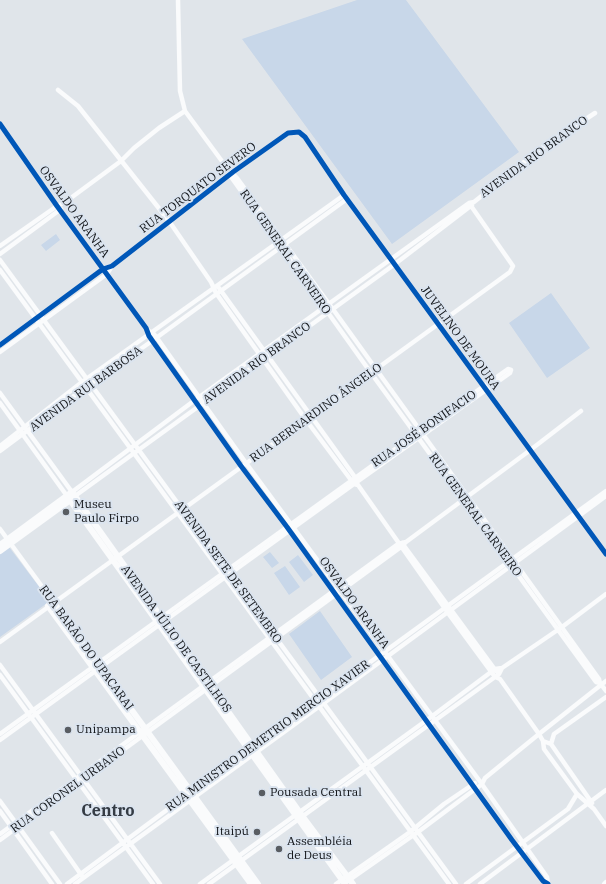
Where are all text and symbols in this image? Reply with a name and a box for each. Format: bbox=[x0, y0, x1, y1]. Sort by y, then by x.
street label: AVENIDA RIO BRANCO bbox=[477, 113, 591, 201]
street label: RUA TORQUATO SEVERO bbox=[137, 139, 259, 237]
street label: OSVALDO ARANHA bbox=[36, 163, 112, 261]
street label: RUA GENERAL CARNEIRO bbox=[236, 187, 334, 317]
street label: JUVELINO DE MOURA bbox=[417, 283, 503, 393]
street label: AVENIDA RIO BRANCO bbox=[200, 319, 314, 407]
street label: AVENIDA RUI BARBOSA bbox=[27, 343, 145, 435]
street label: RUA BERNARDINO ÂNGELO bbox=[247, 360, 385, 466]
street label: RUA JOSÉ BONIFACIO bbox=[369, 387, 479, 471]
street label: RUA GENERAL CARNEIRO bbox=[425, 451, 525, 579]
place label: Museu Paulo Firpo bbox=[74, 498, 139, 526]
street label: AVENIDA SETE DE SETEMBRO bbox=[171, 498, 285, 646]
marker: Museu Paulo Firpo bbox=[61, 507, 71, 517]
street label: OSVALDO ARANHA bbox=[316, 554, 392, 652]
street label: AVENIDA JÚLIO DE CASTILHOS bbox=[118, 562, 234, 716]
street label: RUA BARÃO DO UPACARAI bbox=[36, 583, 136, 713]
street label: RUA MINISTRO DEMETRIO MERCIO XAVIER bbox=[163, 657, 373, 815]
place label: Unipampa bbox=[76, 723, 136, 737]
marker: Unipampa bbox=[63, 725, 73, 735]
street label: RUA CORONEL URBANO bbox=[8, 744, 128, 836]
place label: Pousada Central bbox=[270, 786, 362, 800]
marker: Pousada Central bbox=[257, 788, 267, 798]
district label: Centro bbox=[81, 801, 135, 821]
place label: Itaipú bbox=[215, 825, 249, 839]
marker: Itaipú bbox=[252, 827, 262, 837]
place label: Assembléia de Deus bbox=[287, 835, 352, 863]
marker: Assembléia de Deus bbox=[274, 844, 284, 854]

